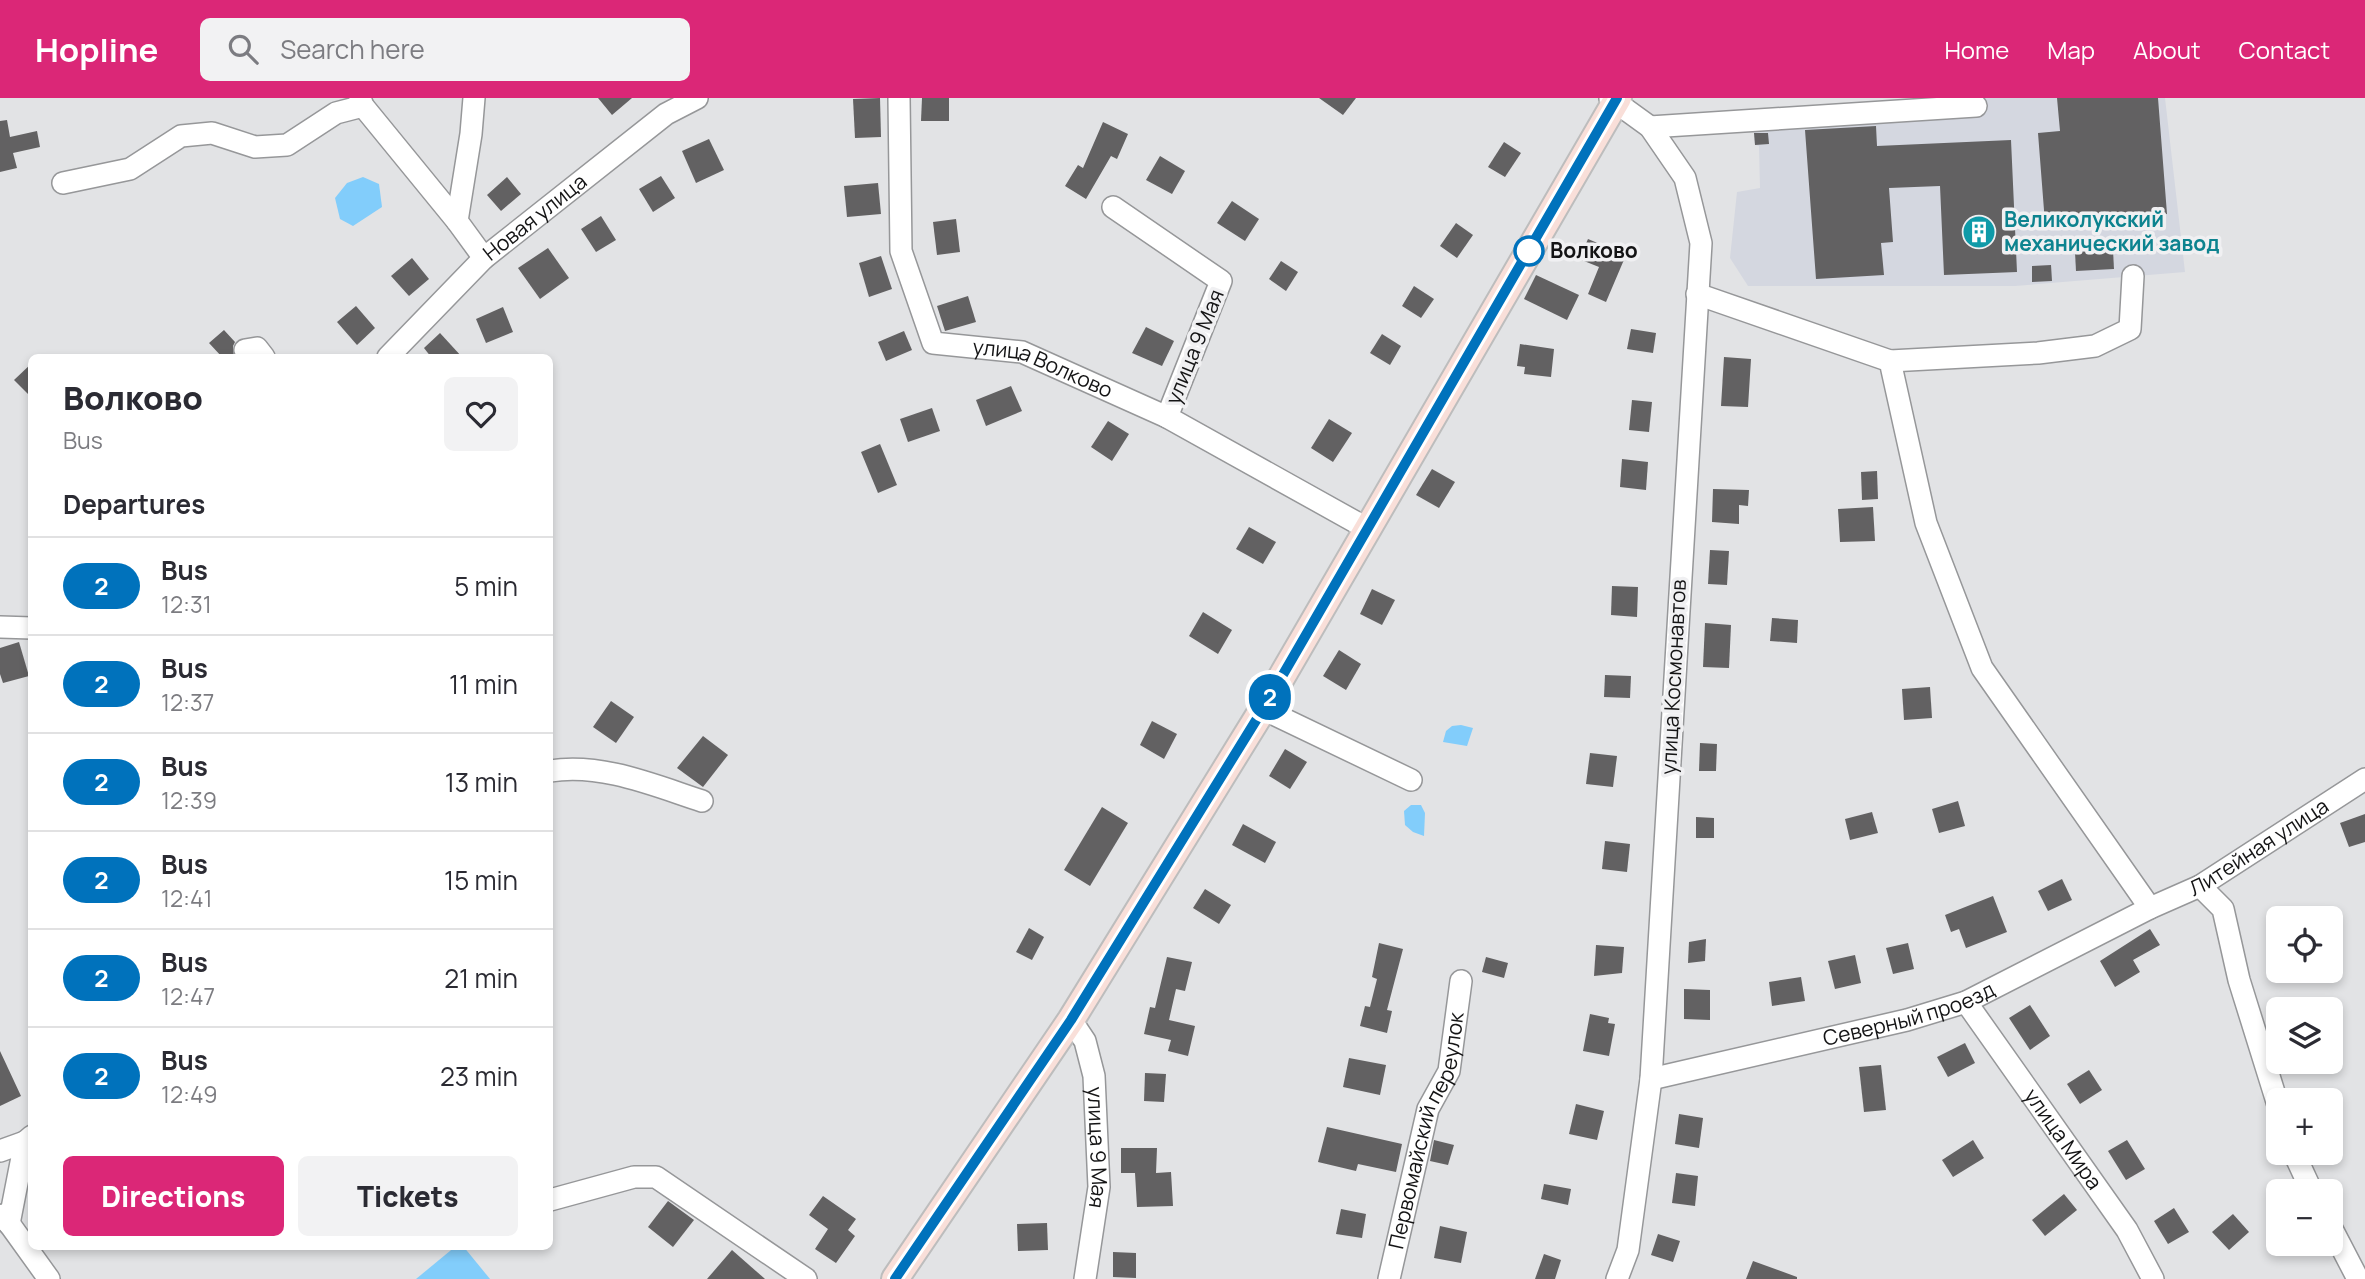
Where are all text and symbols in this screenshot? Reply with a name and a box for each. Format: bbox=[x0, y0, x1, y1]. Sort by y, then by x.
search box bbox=[200, 18, 690, 81]
text: Hopline bbox=[35, 27, 158, 72]
icon: search bbox=[224, 30, 262, 68]
text: Search here bbox=[280, 31, 425, 67]
text: Home bbox=[1944, 33, 2009, 66]
text: Map bbox=[2047, 33, 2095, 66]
text: About bbox=[2133, 33, 2201, 66]
text: Contact bbox=[2239, 33, 2330, 66]
street label: Новая улица bbox=[477, 167, 592, 267]
place label: Великолукский механический завод bbox=[2004, 205, 2219, 257]
building icon: Великолукский механический завод bbox=[1960, 213, 1998, 251]
marker: Волково bbox=[1514, 236, 1544, 266]
place label: Волково bbox=[1550, 236, 1638, 264]
street label: улица 9 Мая bbox=[1158, 285, 1230, 408]
street label: улица Волково bbox=[971, 332, 1117, 404]
text: Волково bbox=[63, 375, 203, 420]
button: heart bbox=[444, 377, 518, 451]
text: Bus bbox=[63, 424, 103, 456]
text: Departures bbox=[63, 486, 205, 522]
text: Bus bbox=[161, 552, 208, 588]
text: 5 min bbox=[454, 568, 518, 604]
text: 2 bbox=[94, 569, 109, 602]
street label: улица Космонавтов bbox=[1654, 579, 1692, 775]
text: 12:31 bbox=[161, 588, 212, 620]
text: Bus bbox=[161, 650, 208, 686]
text: 11 min bbox=[449, 666, 518, 702]
text: 2 bbox=[94, 667, 109, 700]
line badge: 2 bbox=[1247, 674, 1293, 720]
text: 2 bbox=[1263, 680, 1277, 713]
text: 12:37 bbox=[161, 686, 214, 718]
text: Bus bbox=[161, 748, 208, 784]
text: 13 min bbox=[445, 764, 518, 800]
text: 2 bbox=[94, 765, 109, 798]
text: 12:39 bbox=[161, 784, 217, 816]
street label: Литейная улица bbox=[2185, 791, 2334, 902]
text: Bus bbox=[161, 846, 208, 882]
text: 15 min bbox=[444, 862, 518, 898]
text: 2 bbox=[94, 863, 109, 896]
text: 12:41 bbox=[161, 882, 213, 914]
map controls bbox=[2266, 906, 2343, 1256]
button: locate bbox=[2266, 906, 2343, 983]
text: Bus bbox=[161, 944, 208, 980]
text: 21 min bbox=[444, 960, 518, 996]
text: 2 bbox=[94, 961, 109, 994]
street label: Северный проезд bbox=[1820, 975, 1999, 1052]
text: 12:47 bbox=[161, 980, 215, 1012]
button: layers bbox=[2266, 997, 2343, 1074]
street label: Первомайский переулок bbox=[1381, 1010, 1470, 1251]
text: Bus bbox=[161, 1042, 208, 1078]
text: 23 min bbox=[440, 1058, 518, 1094]
text: 2 bbox=[94, 1059, 109, 1092]
text: 12:49 bbox=[161, 1078, 218, 1110]
street label: улица Мира bbox=[2018, 1083, 2109, 1195]
street label: улица 9 Мая bbox=[1081, 1086, 1114, 1210]
button: + bbox=[2266, 1088, 2343, 1165]
button: Directions bbox=[63, 1156, 284, 1236]
button: Tickets bbox=[298, 1156, 518, 1236]
button: − bbox=[2266, 1179, 2343, 1256]

